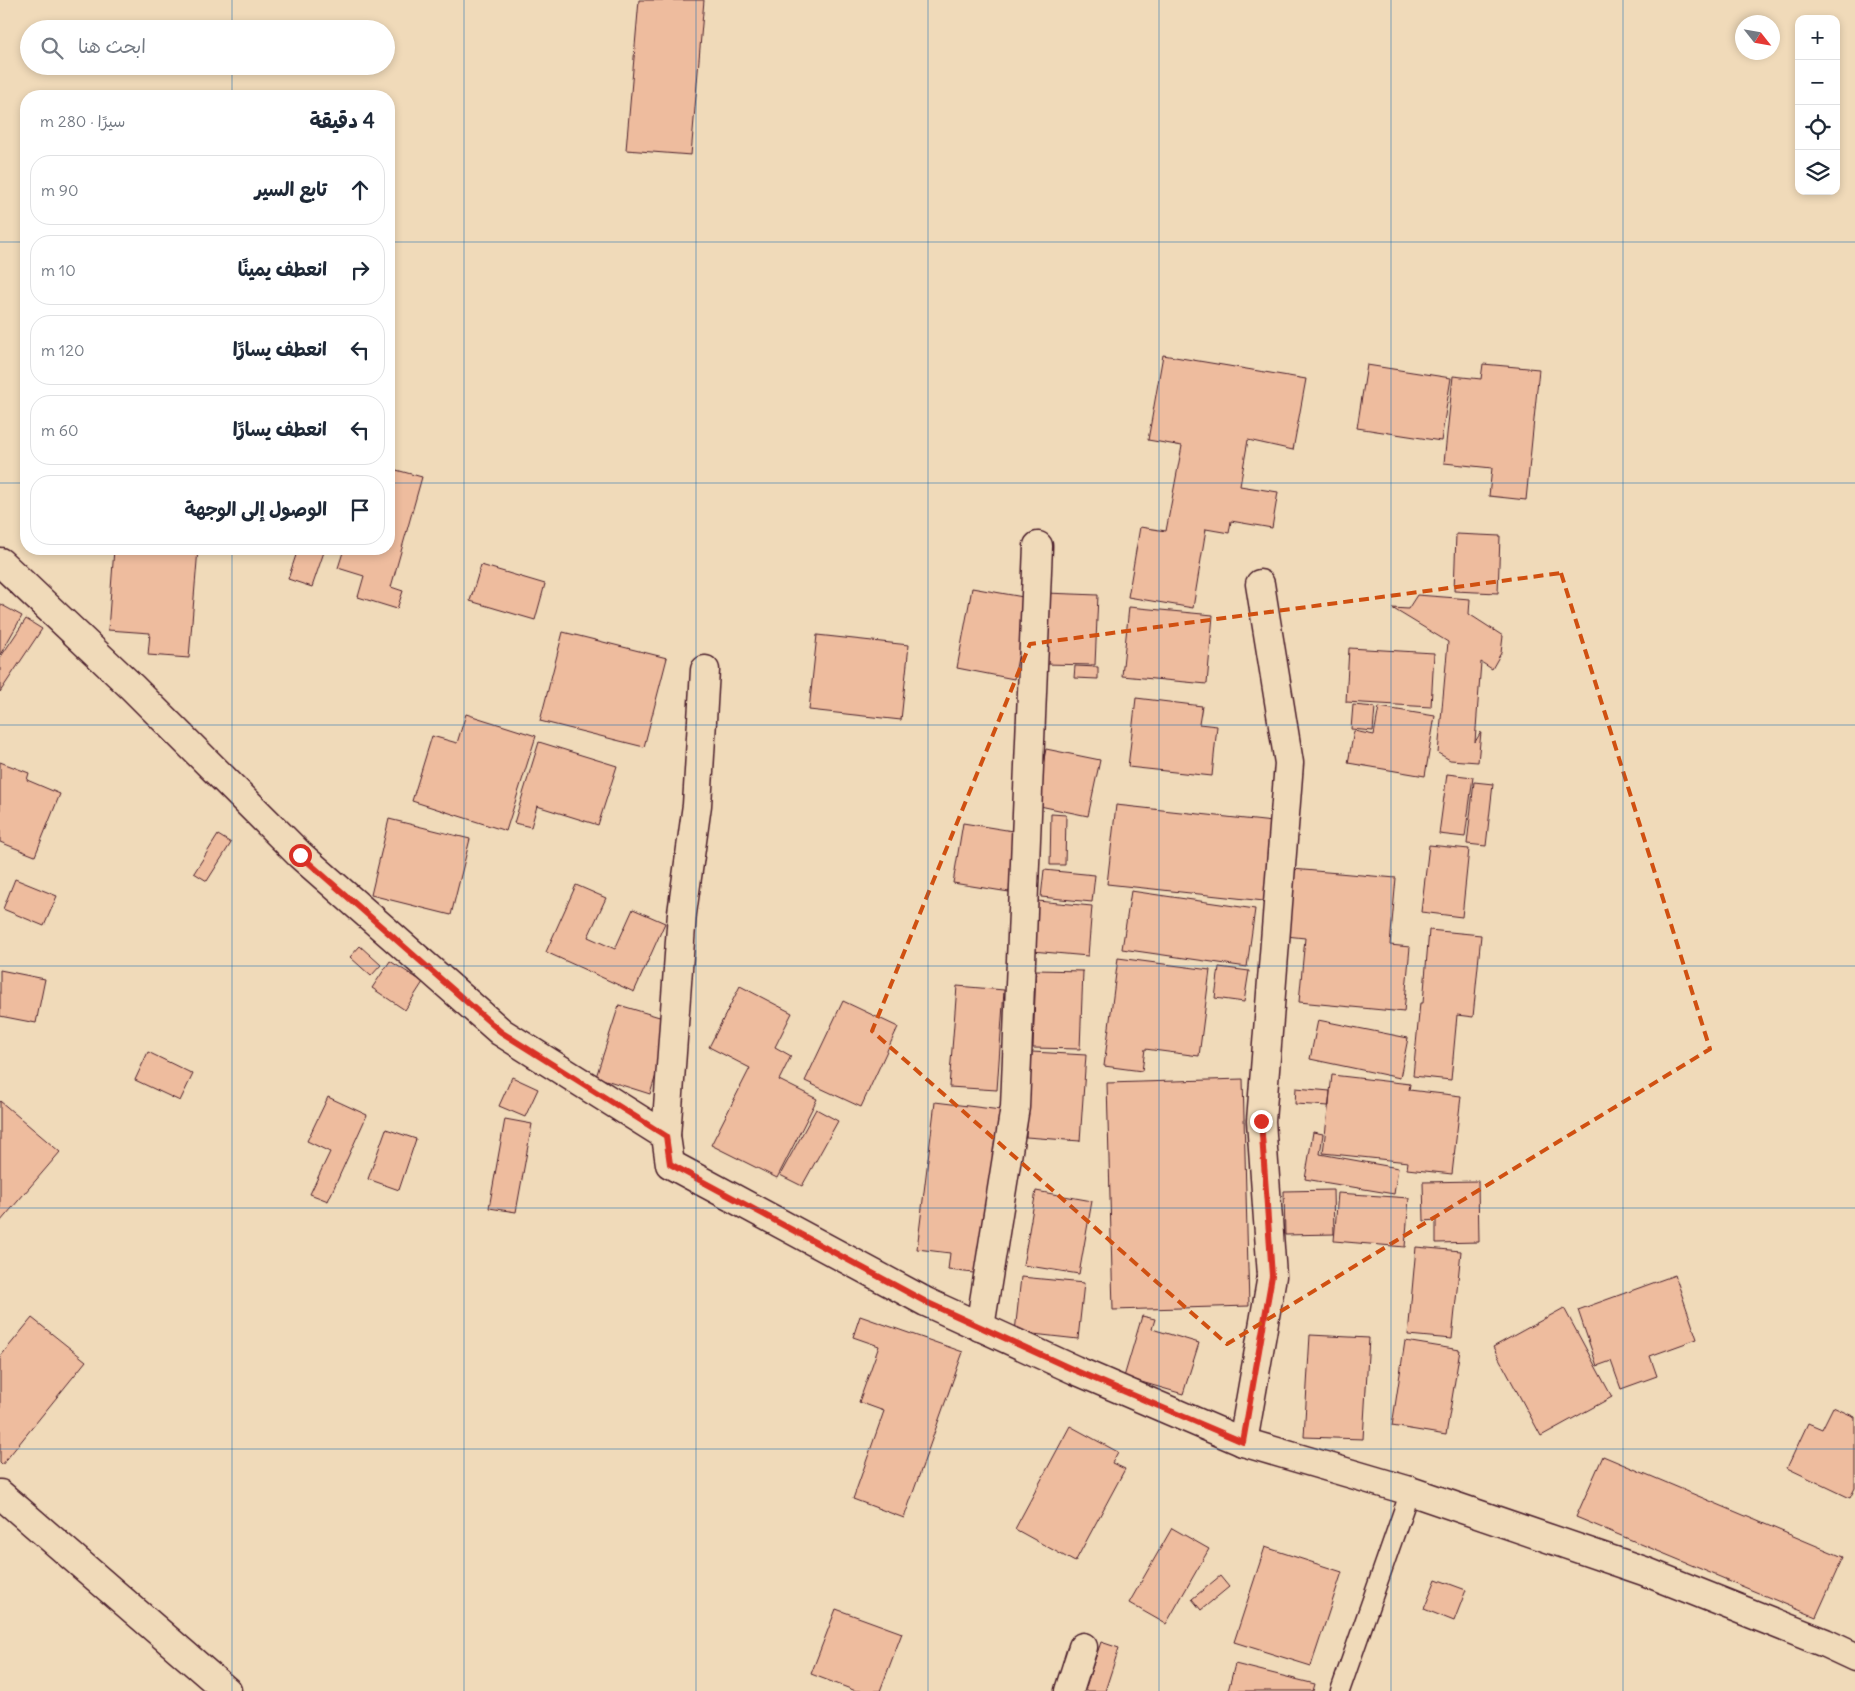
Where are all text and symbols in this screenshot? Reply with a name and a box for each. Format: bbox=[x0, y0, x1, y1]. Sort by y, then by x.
north arrow bbox=[1735, 15, 1780, 60]
map controls bbox=[1795, 15, 1840, 195]
button: + bbox=[1795, 15, 1840, 60]
search box bbox=[20, 20, 395, 75]
icon: search bbox=[38, 34, 66, 62]
text: ابحث هنا bbox=[78, 34, 146, 58]
button: − bbox=[1795, 60, 1840, 105]
button: locate bbox=[1795, 105, 1840, 150]
text: 4 دقيقة bbox=[309, 107, 375, 134]
text: سيرًا · 280 m bbox=[40, 111, 125, 131]
button: layers bbox=[1795, 150, 1840, 195]
icon: ahead bbox=[346, 176, 374, 204]
text: تابع السير bbox=[255, 177, 327, 201]
text: 90 m bbox=[41, 180, 79, 200]
icon: right bbox=[346, 256, 374, 284]
text: انعطف يمينًا bbox=[238, 257, 327, 281]
text: 10 m bbox=[41, 260, 76, 280]
icon: left bbox=[346, 336, 374, 364]
text: انعطف يسارًا bbox=[233, 337, 327, 361]
text: 120 m bbox=[41, 340, 85, 360]
icon: left bbox=[346, 416, 374, 444]
text: انعطف يسارًا bbox=[233, 417, 327, 441]
text: 60 m bbox=[41, 420, 79, 440]
icon: arrive bbox=[346, 496, 374, 524]
text: الوصول إلى الوجهة bbox=[184, 497, 327, 521]
route start bbox=[289, 844, 312, 867]
route end bbox=[1250, 1110, 1273, 1133]

